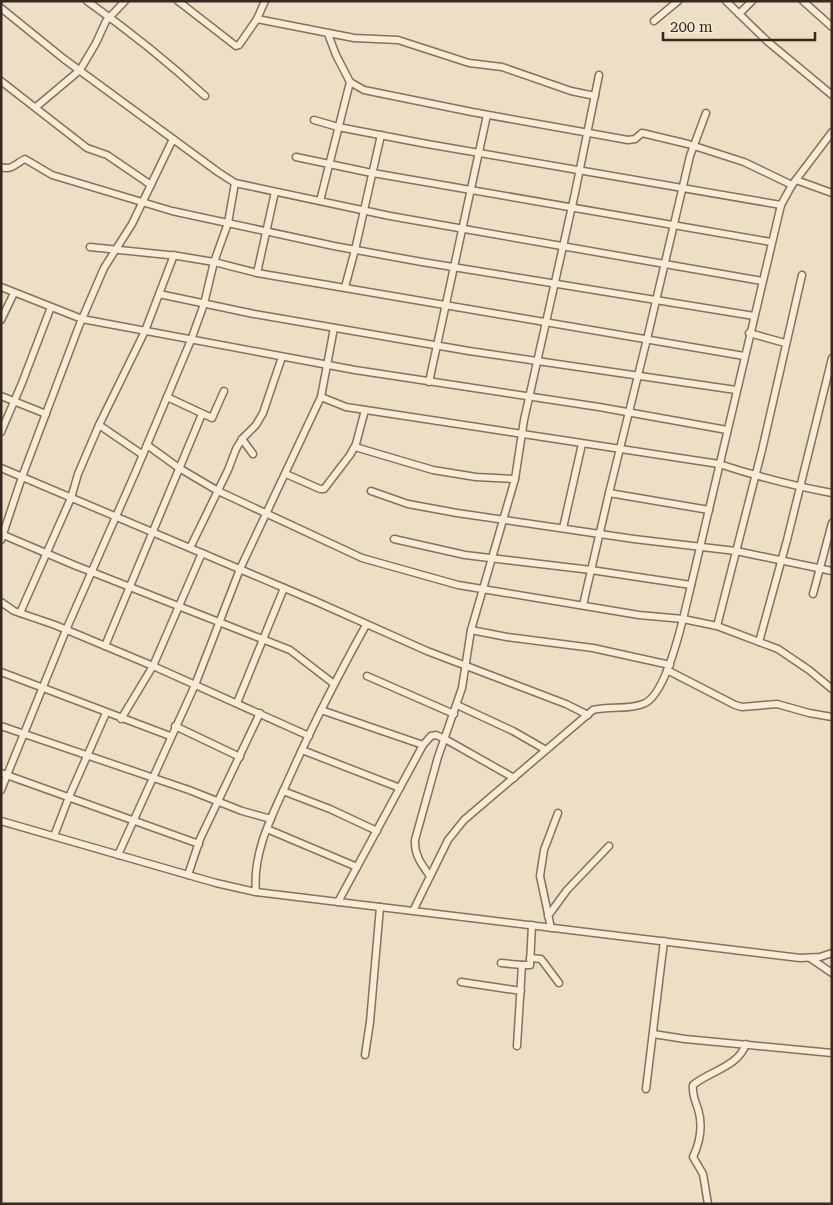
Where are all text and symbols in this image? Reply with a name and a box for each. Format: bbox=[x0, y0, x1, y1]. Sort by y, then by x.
scale bar bbox=[663, 10, 816, 42]
text: 200 m bbox=[670, 18, 713, 36]

